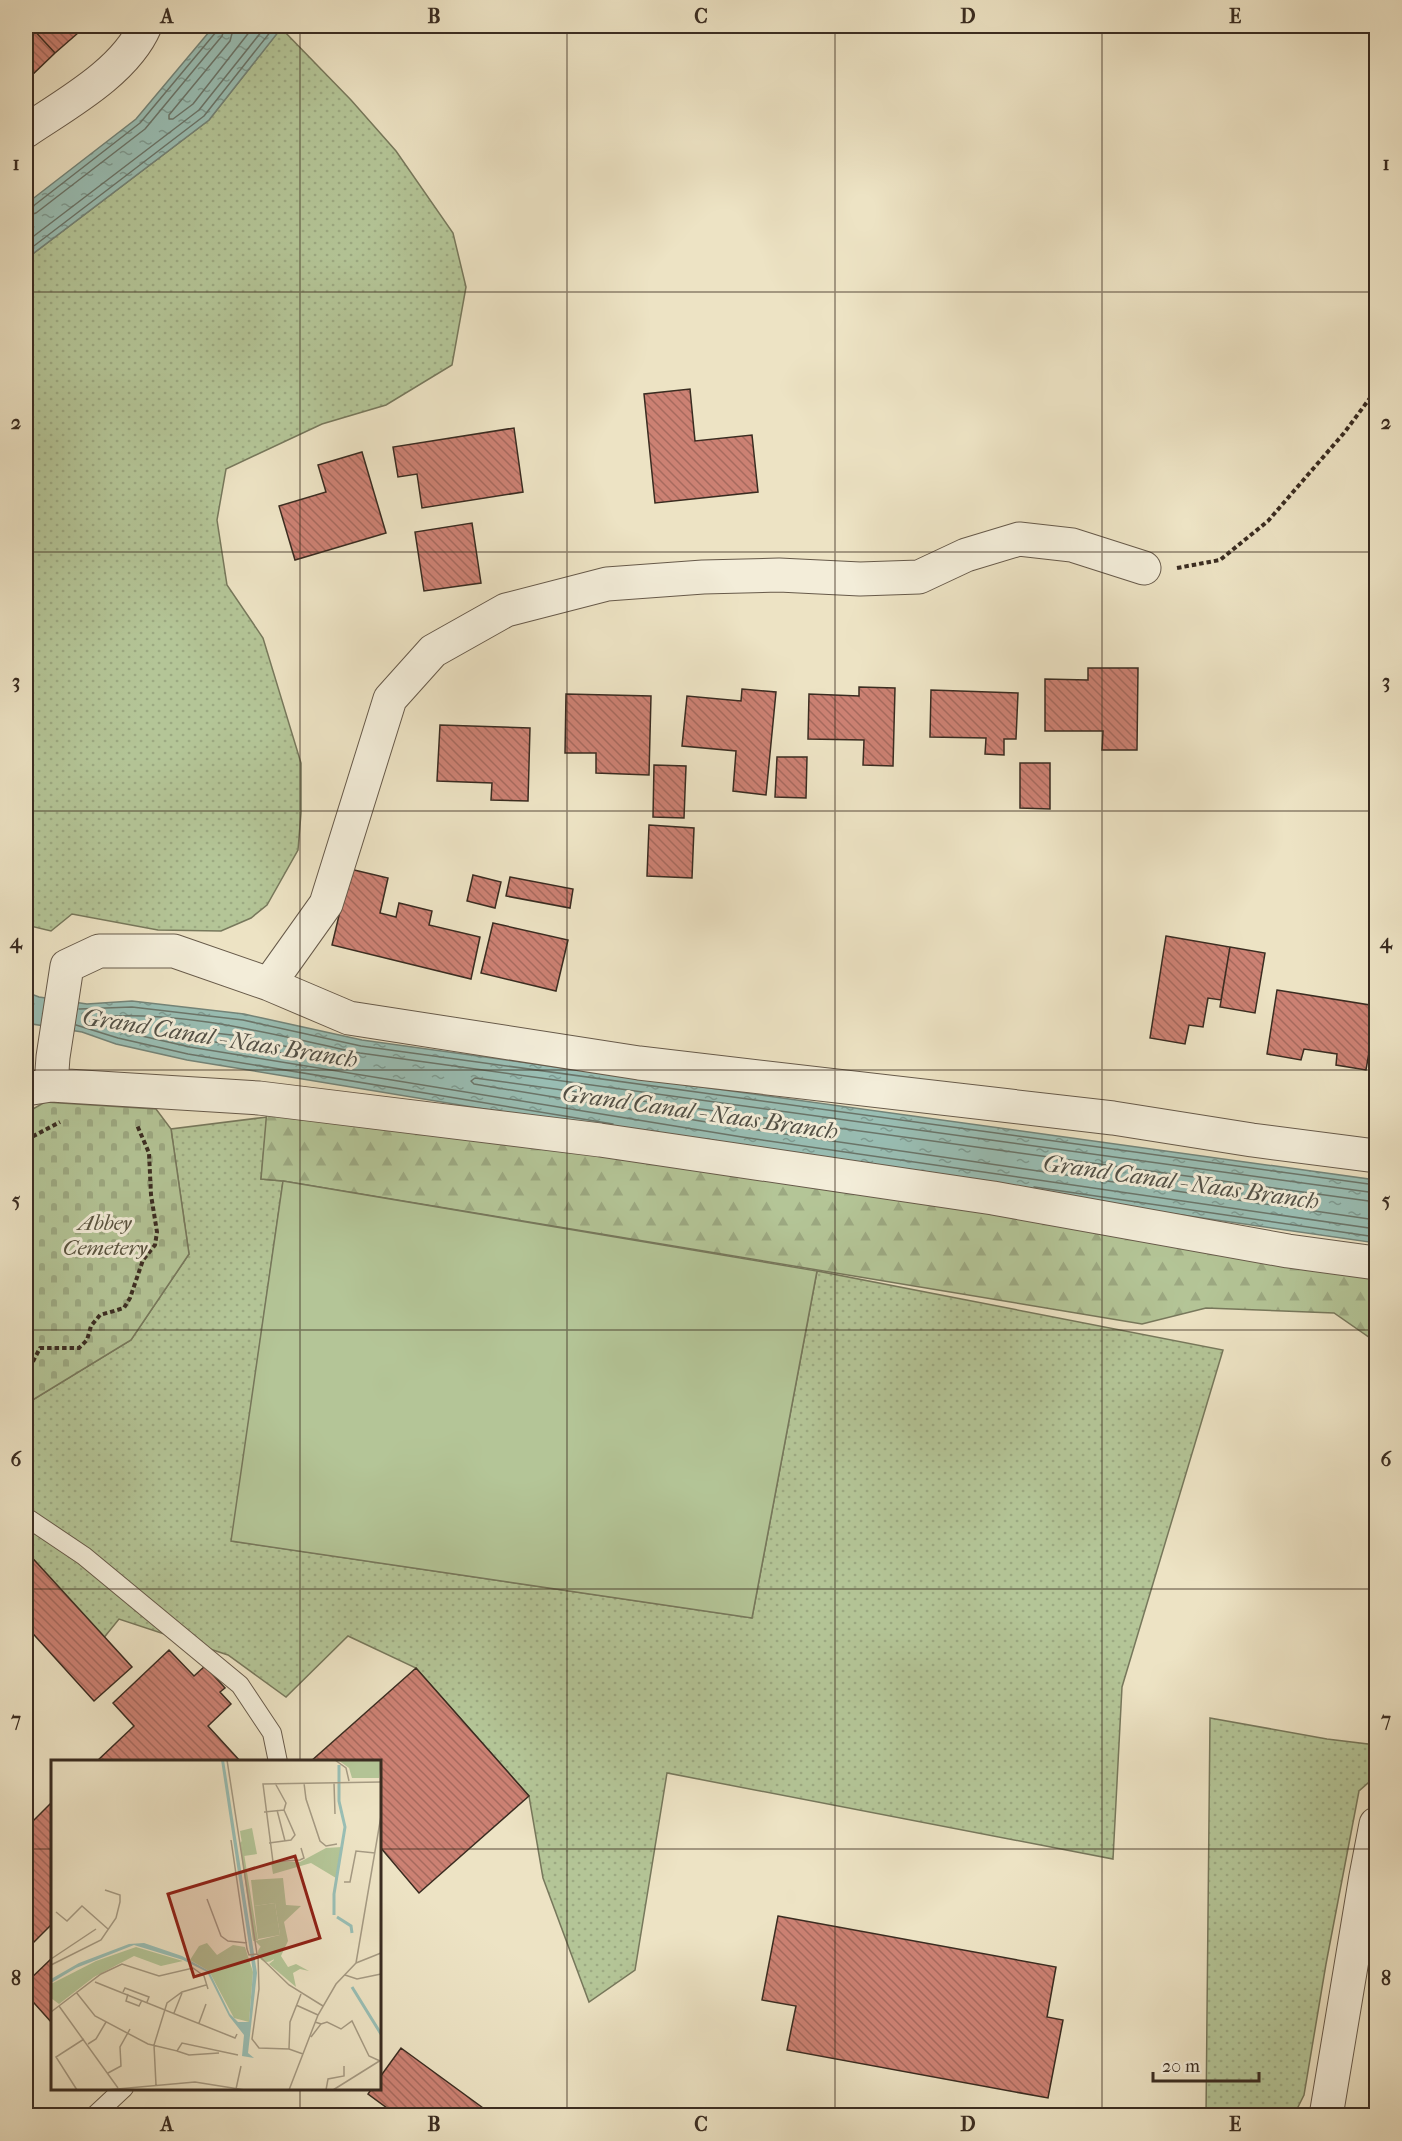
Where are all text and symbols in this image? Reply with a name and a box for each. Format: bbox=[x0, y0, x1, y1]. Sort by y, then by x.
text: A bbox=[159, 5, 175, 28]
text: B bbox=[427, 5, 441, 28]
text: C bbox=[694, 5, 708, 28]
text: D bbox=[960, 5, 976, 28]
text: E bbox=[1229, 5, 1241, 28]
text: 1 bbox=[12, 152, 20, 175]
text: 1 bbox=[1382, 152, 1390, 175]
text: 2 bbox=[11, 411, 21, 434]
text: 2 bbox=[1381, 411, 1391, 434]
text: 3 bbox=[12, 670, 20, 693]
text: 3 bbox=[1382, 670, 1390, 693]
text: 4 bbox=[9, 930, 23, 954]
text: 4 bbox=[1379, 930, 1393, 954]
water label: Grand Canal - Naas Branch bbox=[80, 1002, 360, 1074]
water label: Grand Canal - Naas Branch bbox=[560, 1079, 840, 1145]
water label: Grand Canal - Naas Branch bbox=[1041, 1149, 1321, 1215]
text: 5 bbox=[12, 1189, 21, 1212]
text: 5 bbox=[1382, 1189, 1391, 1212]
park label: Abbey Cemetery bbox=[63, 1210, 148, 1261]
text: 6 bbox=[11, 1448, 23, 1471]
text: 6 bbox=[1381, 1448, 1393, 1471]
text: 7 bbox=[10, 1708, 21, 1731]
text: 7 bbox=[1380, 1708, 1391, 1731]
inset map bbox=[51, 1760, 381, 2090]
text: 8 bbox=[11, 1967, 21, 1990]
text: 8 bbox=[1381, 1967, 1391, 1990]
scale bar bbox=[1153, 2045, 1260, 2083]
text: 20 m bbox=[1162, 2056, 1200, 2077]
text: A bbox=[159, 2113, 175, 2136]
text: B bbox=[427, 2113, 441, 2136]
text: C bbox=[694, 2113, 708, 2136]
text: D bbox=[960, 2113, 976, 2136]
text: E bbox=[1229, 2113, 1241, 2136]

